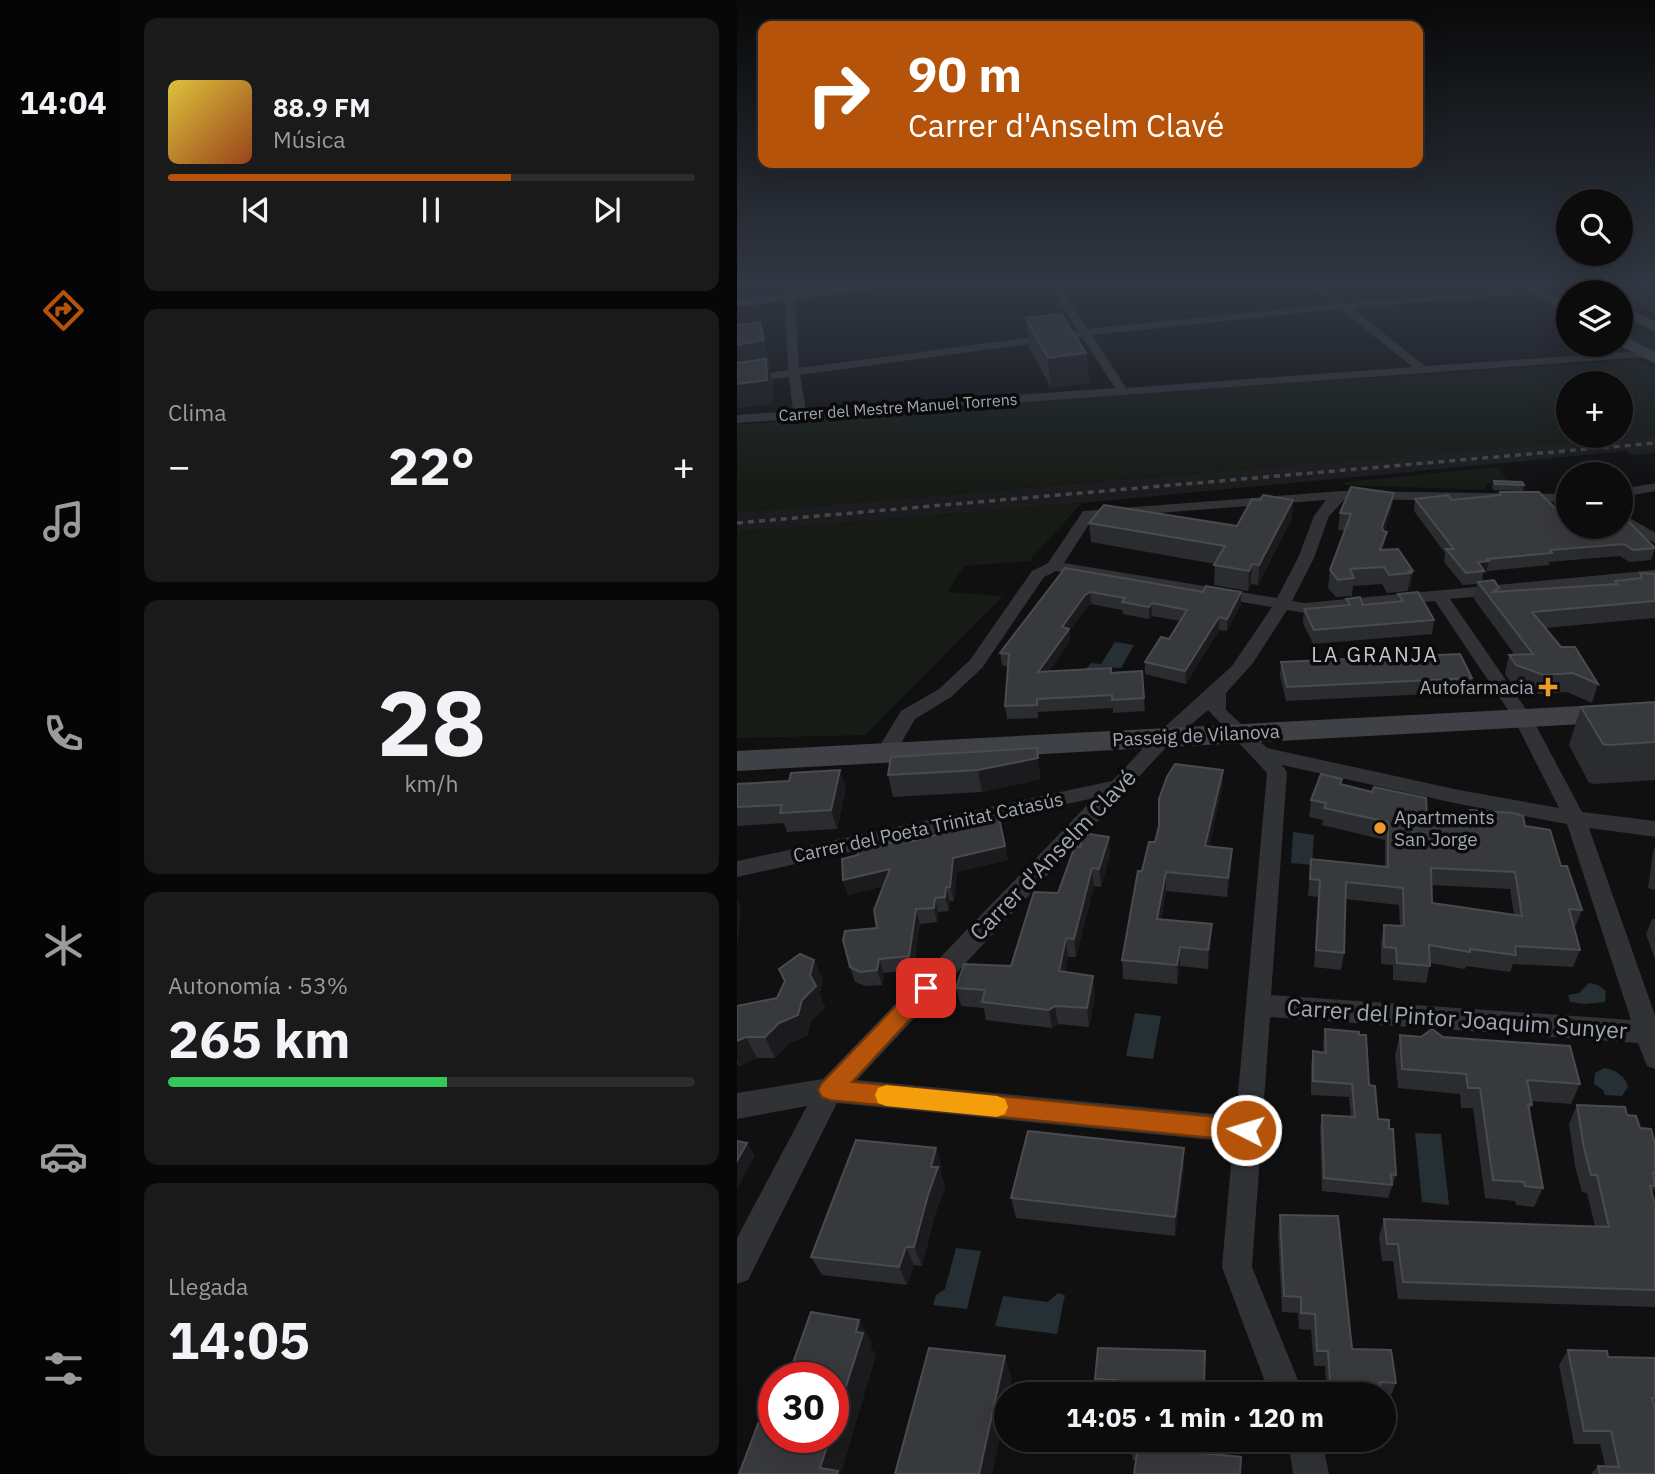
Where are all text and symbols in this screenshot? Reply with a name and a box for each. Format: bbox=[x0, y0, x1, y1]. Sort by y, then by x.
text: 90 m bbox=[908, 42, 1022, 105]
icon: right bbox=[793, 49, 884, 140]
text: 14:04 bbox=[19, 81, 107, 123]
text: 88.9 FM bbox=[273, 90, 371, 124]
text: Carrer d'Anselm Clavé bbox=[908, 104, 1224, 146]
text: Música bbox=[273, 124, 346, 154]
map controls bbox=[1556, 189, 1633, 539]
button: search bbox=[1556, 189, 1633, 266]
icon: previous bbox=[237, 191, 275, 229]
icon: pause bbox=[412, 191, 450, 229]
icon: next bbox=[588, 191, 626, 229]
button: layers bbox=[1556, 280, 1633, 357]
icon: directions bbox=[39, 286, 88, 335]
button: + bbox=[1556, 371, 1633, 448]
street label: Carrer del Mestre Manuel Torrens bbox=[778, 389, 1018, 425]
text: Clima bbox=[168, 397, 227, 427]
text: 22° bbox=[388, 432, 475, 499]
text: − bbox=[168, 441, 191, 490]
text: + bbox=[672, 441, 695, 490]
button: − bbox=[1556, 462, 1633, 539]
icon: music bbox=[39, 497, 88, 546]
district label: LA GRANJA bbox=[1311, 640, 1439, 668]
text: 28 bbox=[377, 663, 486, 781]
place label: Autofarmacia bbox=[1419, 675, 1534, 699]
marker: Autofarmacia bbox=[1540, 679, 1556, 695]
icon: phone bbox=[39, 709, 88, 758]
street label: Passeig de Vilanova bbox=[1112, 719, 1280, 751]
street label: Carrer d'Anselm Clavé bbox=[963, 762, 1142, 947]
text: km/h bbox=[404, 768, 459, 798]
street label: Carrer del Poeta Trinitat Catasús bbox=[791, 787, 1065, 867]
place label: Apartments San Jorge bbox=[1394, 805, 1495, 851]
marker: Apartments San Jorge bbox=[1372, 820, 1388, 836]
icon: climate bbox=[39, 921, 88, 970]
pin bbox=[896, 958, 956, 1018]
icon: arrive bbox=[907, 969, 945, 1007]
text: Autonomía · 53% bbox=[168, 970, 348, 1000]
street label: Carrer del Pintor Joaquim Sunyer bbox=[1286, 991, 1629, 1045]
text: 265 km bbox=[168, 1005, 350, 1072]
position arrow bbox=[1209, 1093, 1283, 1167]
icon: car bbox=[39, 1132, 88, 1181]
text: Llegada bbox=[168, 1271, 248, 1301]
text: 14:05 bbox=[168, 1306, 310, 1373]
icon: filters bbox=[39, 1344, 88, 1393]
speed limit sign: 30 bbox=[758, 1362, 849, 1453]
text: 14:05 · 1 min · 120 m bbox=[1066, 1400, 1324, 1434]

